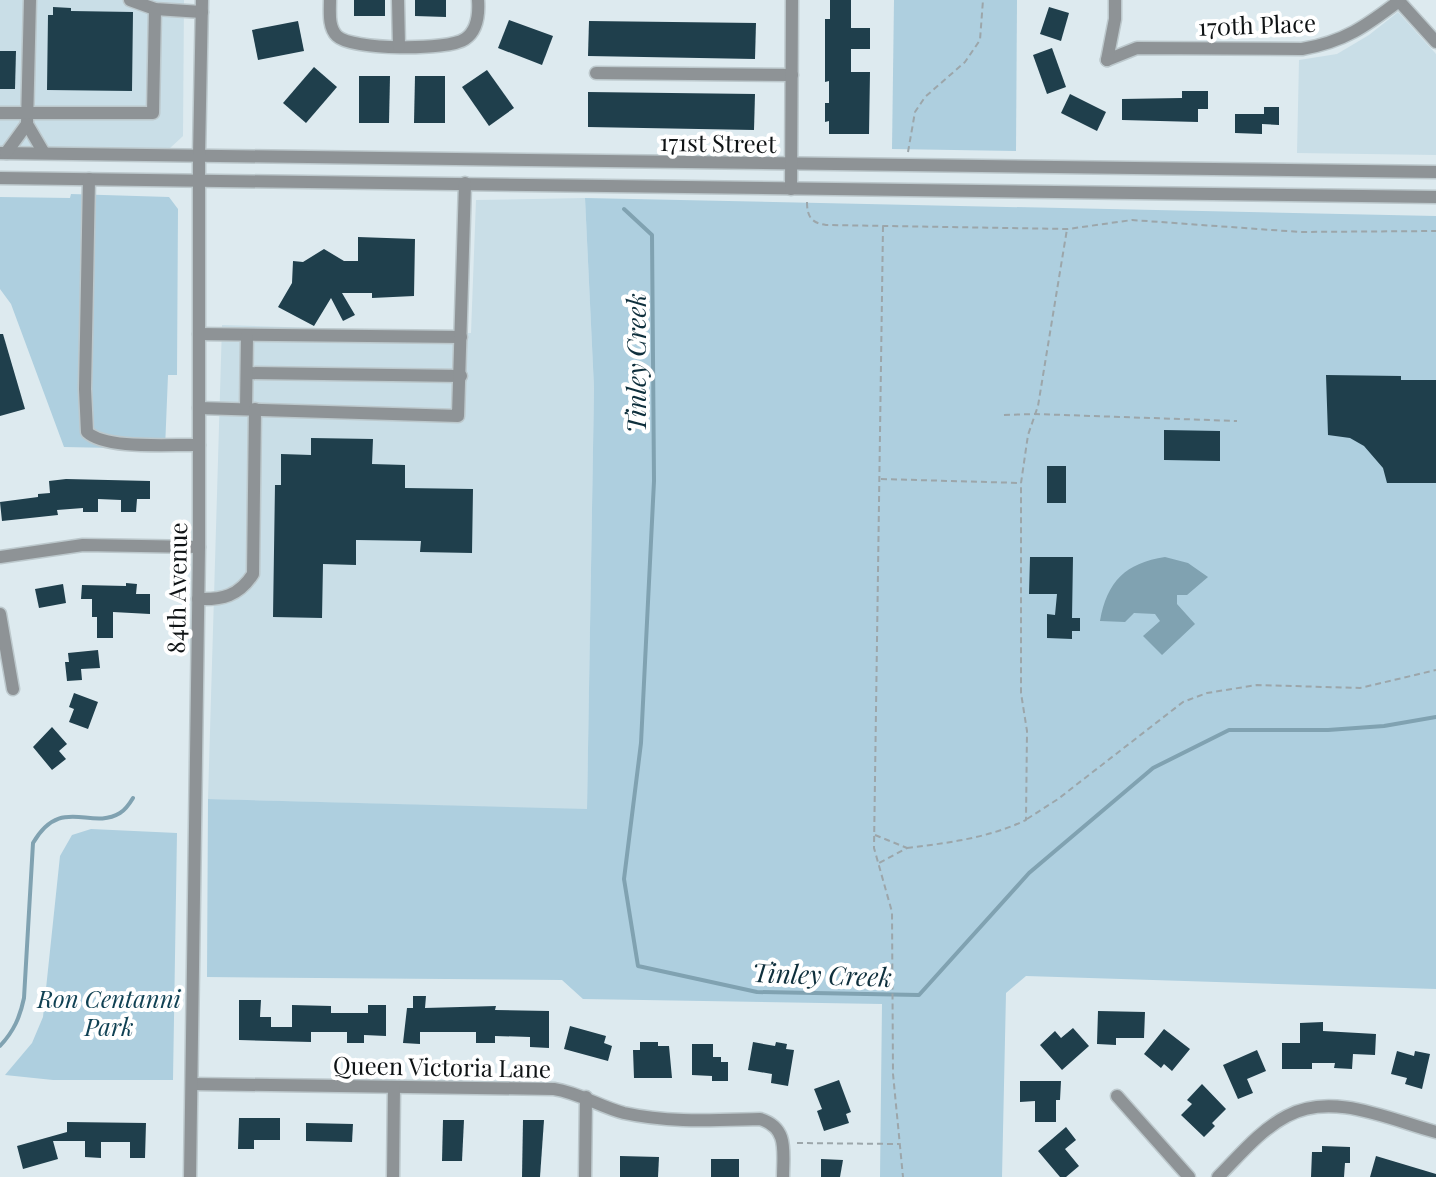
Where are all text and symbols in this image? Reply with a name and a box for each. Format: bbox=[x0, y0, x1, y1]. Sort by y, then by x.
street label: 170th Place bbox=[1197, 6, 1317, 42]
street label: 171st Street bbox=[659, 125, 777, 159]
water label: Tinley Creek bbox=[618, 293, 653, 433]
street label: 84th Avenue bbox=[159, 522, 193, 654]
water label: Tinley Creek bbox=[751, 954, 893, 994]
park label: Ron Centanni Park bbox=[36, 982, 182, 1042]
street label: Queen Victoria Lane bbox=[333, 1048, 551, 1084]

